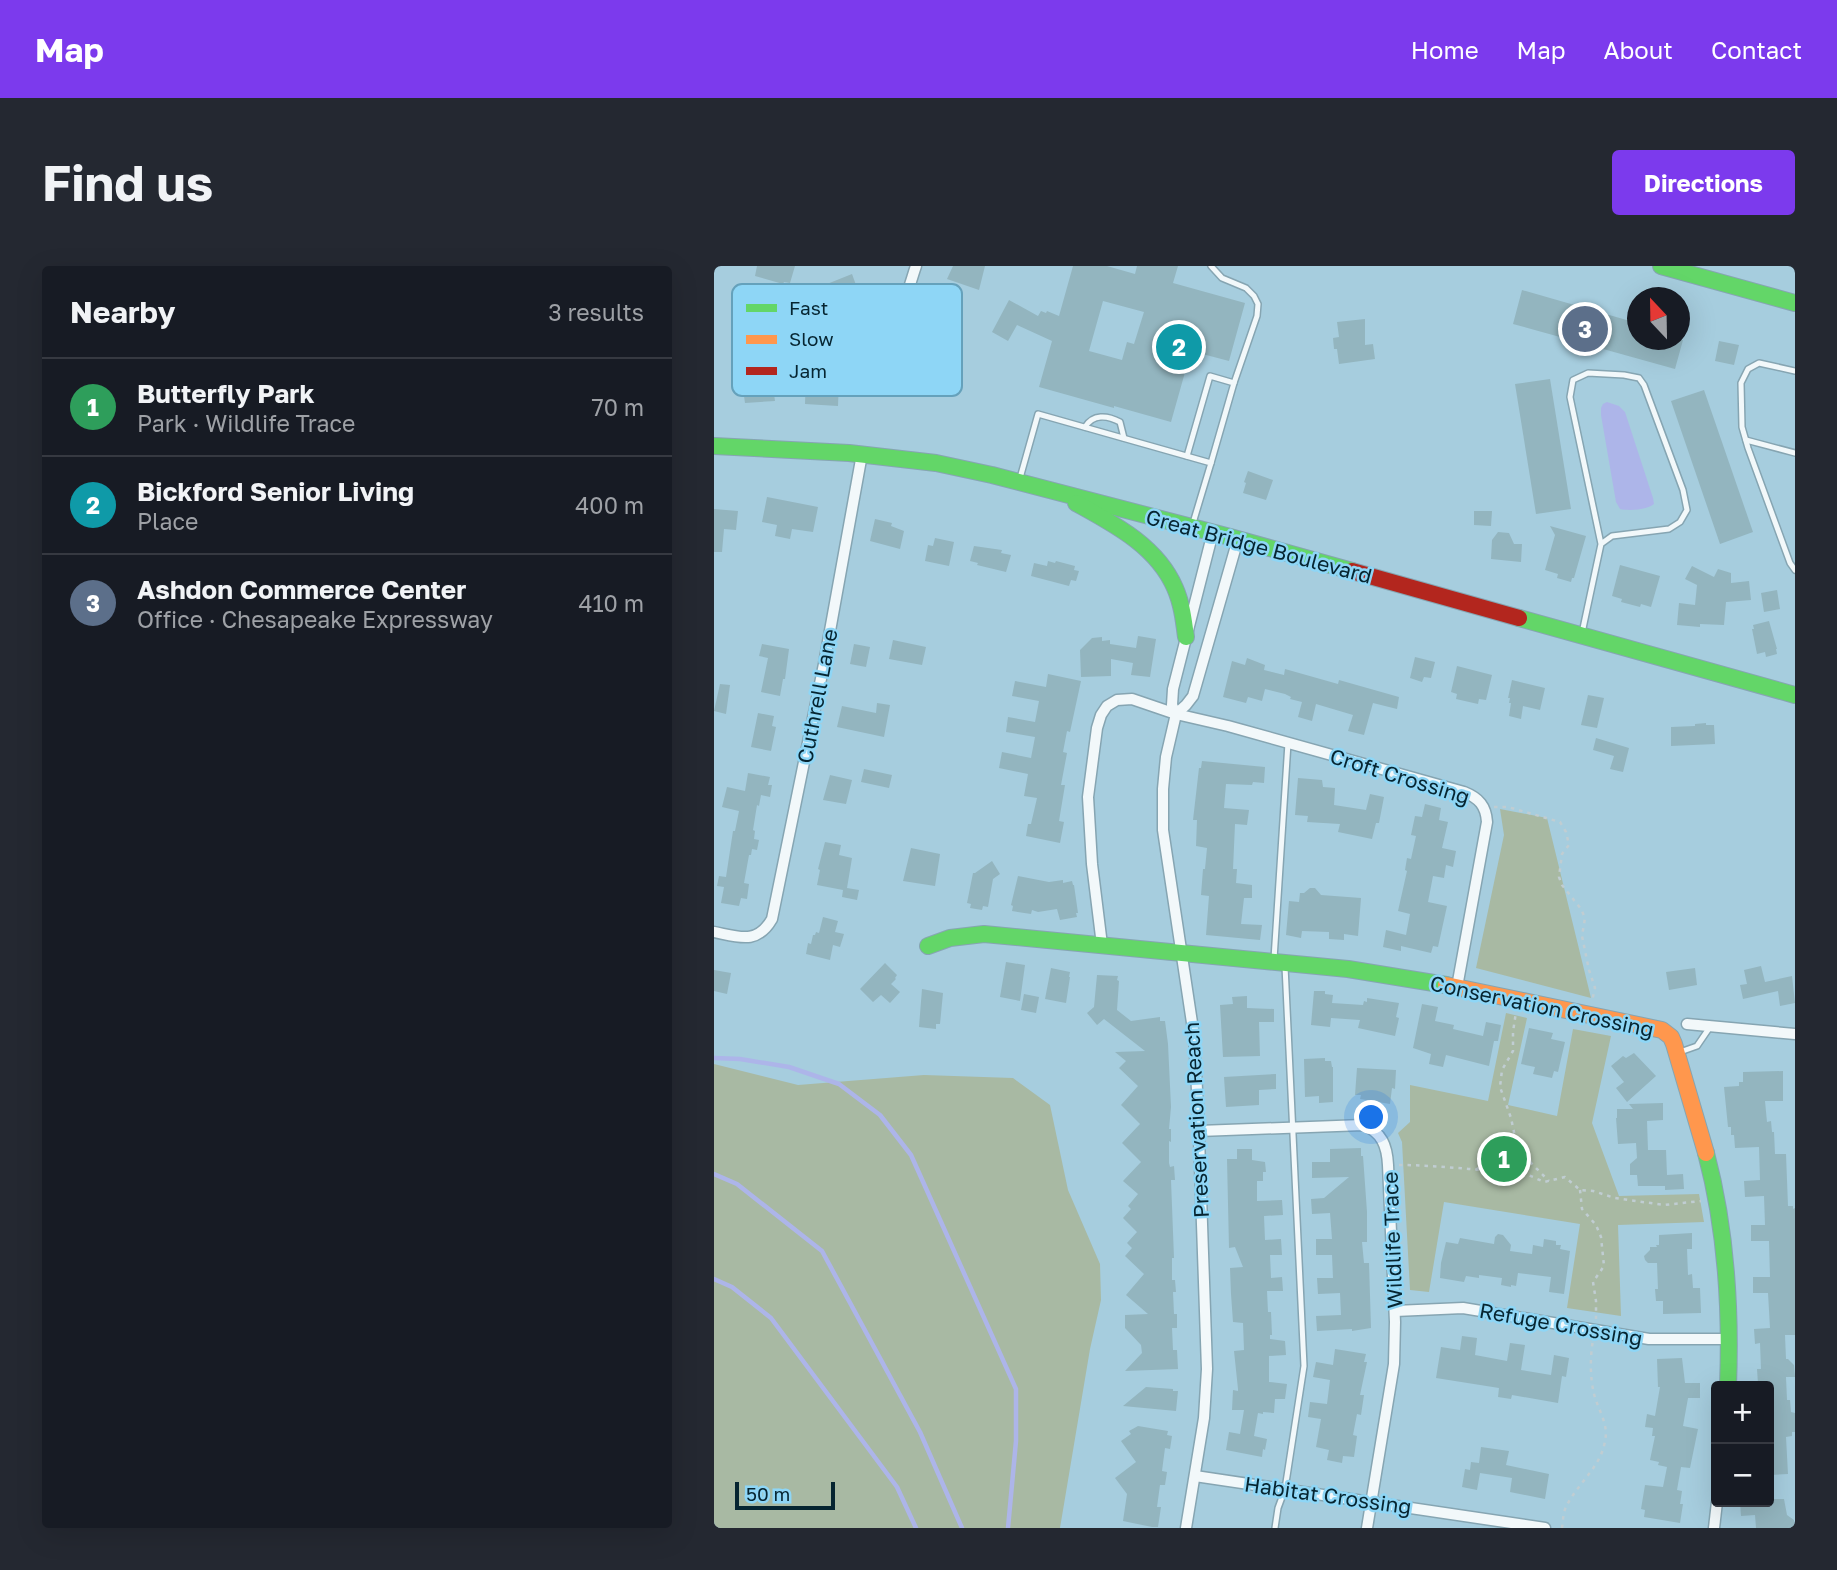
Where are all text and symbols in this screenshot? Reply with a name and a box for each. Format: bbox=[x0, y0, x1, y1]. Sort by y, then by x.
text: Map bbox=[35, 30, 104, 69]
text: Home bbox=[1411, 35, 1479, 64]
text: Map bbox=[1517, 35, 1566, 64]
text: About bbox=[1604, 35, 1673, 64]
text: Contact bbox=[1711, 35, 1802, 64]
button: Directions bbox=[1612, 150, 1795, 215]
text: Find us bbox=[42, 153, 213, 212]
legend bbox=[732, 284, 962, 396]
north arrow bbox=[1627, 287, 1690, 350]
text: Nearby bbox=[70, 294, 175, 330]
text: Fast bbox=[789, 296, 828, 319]
text: 3 results bbox=[548, 298, 644, 326]
pin: 3 bbox=[1562, 303, 1608, 355]
pin: 2 bbox=[1156, 321, 1202, 373]
text: Slow bbox=[789, 327, 834, 350]
text: Jam bbox=[789, 359, 827, 382]
text: Butterfly Park bbox=[137, 378, 314, 409]
text: 1 bbox=[87, 393, 99, 421]
text: 70 m bbox=[591, 393, 644, 421]
text: Park · Wildlife Trace bbox=[137, 409, 355, 437]
text: Bickford Senior Living bbox=[137, 476, 414, 507]
text: 2 bbox=[86, 491, 100, 519]
text: 400 m bbox=[575, 491, 644, 519]
street label: Great Bridge Boulevard bbox=[1143, 503, 1375, 589]
text: Place bbox=[137, 507, 198, 535]
text: Ashdon Commerce Center bbox=[137, 574, 466, 605]
text: 3 bbox=[86, 589, 100, 617]
text: 410 m bbox=[578, 589, 644, 617]
text: Office · Chesapeake Expressway bbox=[137, 605, 493, 633]
street label: Cuthrell Lane bbox=[791, 627, 843, 765]
street label: Croft Crossing bbox=[1327, 742, 1473, 810]
street label: Conservation Crossing bbox=[1428, 970, 1656, 1042]
street label: Preservation Reach bbox=[1178, 1021, 1214, 1219]
your location bbox=[1354, 1100, 1388, 1134]
pin: 1 bbox=[1481, 1133, 1527, 1185]
street label: Wildlife Trace bbox=[1377, 1171, 1407, 1309]
street label: Refuge Crossing bbox=[1477, 1297, 1645, 1351]
map controls bbox=[1711, 1381, 1774, 1507]
button: + bbox=[1711, 1381, 1774, 1444]
button: − bbox=[1711, 1444, 1774, 1507]
street label: Habitat Crossing bbox=[1243, 1470, 1413, 1520]
scale bar bbox=[735, 1479, 835, 1511]
text: 50 m bbox=[746, 1482, 790, 1505]

